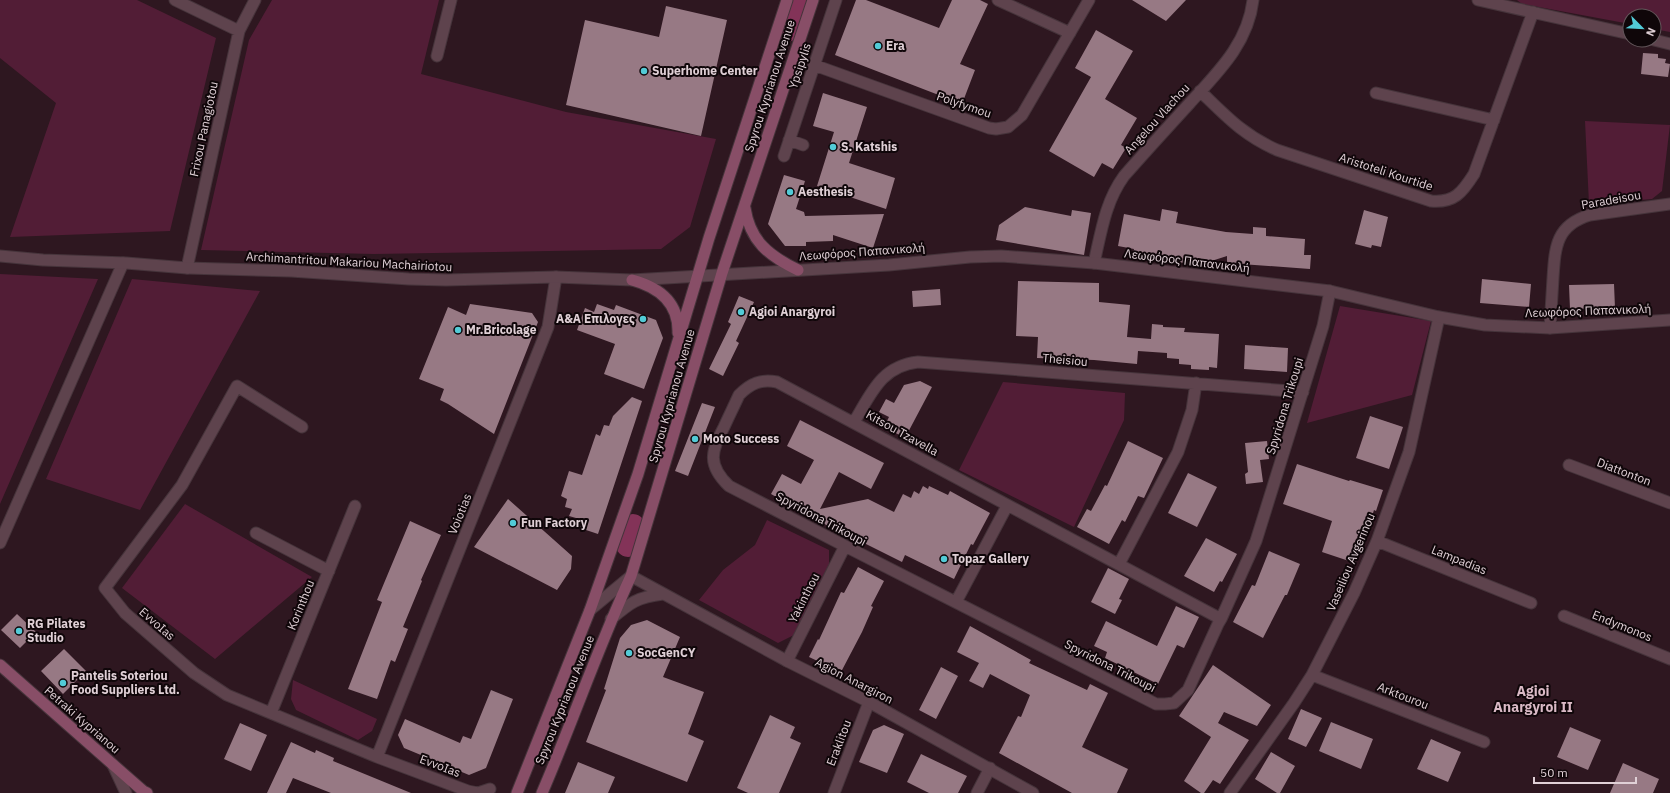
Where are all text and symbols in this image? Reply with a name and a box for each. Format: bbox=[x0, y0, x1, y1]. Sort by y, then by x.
north arrow bbox=[1622, 8, 1662, 48]
street label: Spyrou Kyprianou Avenue bbox=[741, 17, 798, 154]
text: N bbox=[1643, 26, 1659, 39]
place label: Era bbox=[886, 38, 905, 53]
street label: Ypsipylis bbox=[785, 41, 814, 91]
marker: Era bbox=[873, 41, 883, 51]
place label: Superhome Center bbox=[652, 63, 758, 78]
marker: Superhome Center bbox=[639, 66, 649, 76]
street label: Frixou Panagiotou bbox=[186, 80, 221, 178]
street label: Angelou Vlachou bbox=[1121, 80, 1192, 157]
street label: Polyfymou bbox=[935, 88, 994, 121]
place label: S. Katshis bbox=[841, 139, 897, 154]
marker: S. Katshis bbox=[828, 142, 838, 152]
street label: Aristoteli Kourtide bbox=[1337, 149, 1435, 194]
place label: Aesthesis bbox=[798, 184, 853, 199]
marker: Aesthesis bbox=[785, 187, 795, 197]
street label: Paradeisou bbox=[1580, 187, 1642, 212]
street label: Λεωφόρος Παπανικολή bbox=[798, 240, 926, 263]
street label: Λεωφόρος Παπανικολή bbox=[1123, 245, 1251, 276]
street label: Archimantritou Makariou Machairiotou bbox=[245, 249, 453, 274]
street label: Λεωφόρος Παπανικολή bbox=[1524, 301, 1651, 320]
place label: Agioi Anargyroi bbox=[749, 304, 835, 319]
marker: Agioi Anargyroi bbox=[736, 307, 746, 317]
place label: Α&Α Επιλογες bbox=[556, 311, 635, 326]
marker: Α&Α Επιλογες bbox=[638, 314, 648, 324]
place label: Mr.Bricolage bbox=[466, 322, 537, 337]
marker: Mr.Bricolage bbox=[453, 325, 463, 335]
street label: Spyrou Kyprianou Avenue bbox=[645, 327, 698, 464]
street label: Theisiou bbox=[1042, 350, 1088, 369]
street label: Spyridona Trikoupi bbox=[1263, 356, 1306, 456]
street label: Kitsou Tzavella bbox=[863, 407, 942, 459]
place label: Moto Success bbox=[703, 431, 779, 446]
marker: Moto Success bbox=[690, 434, 700, 444]
street label: Diattonton bbox=[1595, 454, 1653, 489]
street label: Spyridona Trikoupi bbox=[773, 488, 869, 549]
street label: Voiotias bbox=[445, 491, 475, 536]
street label: Vaseiliou Avgerinou bbox=[1323, 510, 1378, 613]
place label: Fun Factory bbox=[521, 515, 588, 530]
marker: Fun Factory bbox=[508, 518, 518, 528]
street label: Lampadias bbox=[1429, 542, 1489, 577]
place label: Topaz Gallery bbox=[952, 551, 1029, 566]
marker: Topaz Gallery bbox=[939, 554, 949, 564]
street label: Yakinthou bbox=[785, 570, 822, 625]
street label: Korinthou bbox=[284, 578, 317, 632]
street label: EvvoIas bbox=[136, 604, 178, 643]
street label: Endymonos bbox=[1590, 607, 1655, 644]
place label: RG Pilates Studio bbox=[27, 616, 85, 645]
marker: RG Pilates Studio bbox=[14, 626, 24, 636]
street label: Spyrou Kyprianou Avenue bbox=[532, 633, 598, 767]
street label: Spyridona Trikoupi bbox=[1062, 636, 1158, 695]
place label: SocGenCY bbox=[637, 645, 696, 660]
marker: SocGenCY bbox=[624, 648, 634, 658]
street label: Agion Anargiron bbox=[813, 654, 896, 707]
place label: Pantelis Soteriou Food Suppliers Ltd. bbox=[71, 668, 180, 697]
marker: Pantelis Soteriou Food Suppliers Ltd. bbox=[58, 678, 68, 688]
street label: Arktourou bbox=[1375, 679, 1431, 712]
district label: Agioi Anargyroi II bbox=[1493, 682, 1573, 716]
street label: Petraki Kyprianou bbox=[41, 683, 123, 757]
street label: Eraklitou bbox=[823, 718, 854, 768]
street label: EvvoIas bbox=[418, 751, 463, 780]
scale bar bbox=[1534, 759, 1636, 785]
text: 50 m bbox=[1540, 765, 1568, 780]

